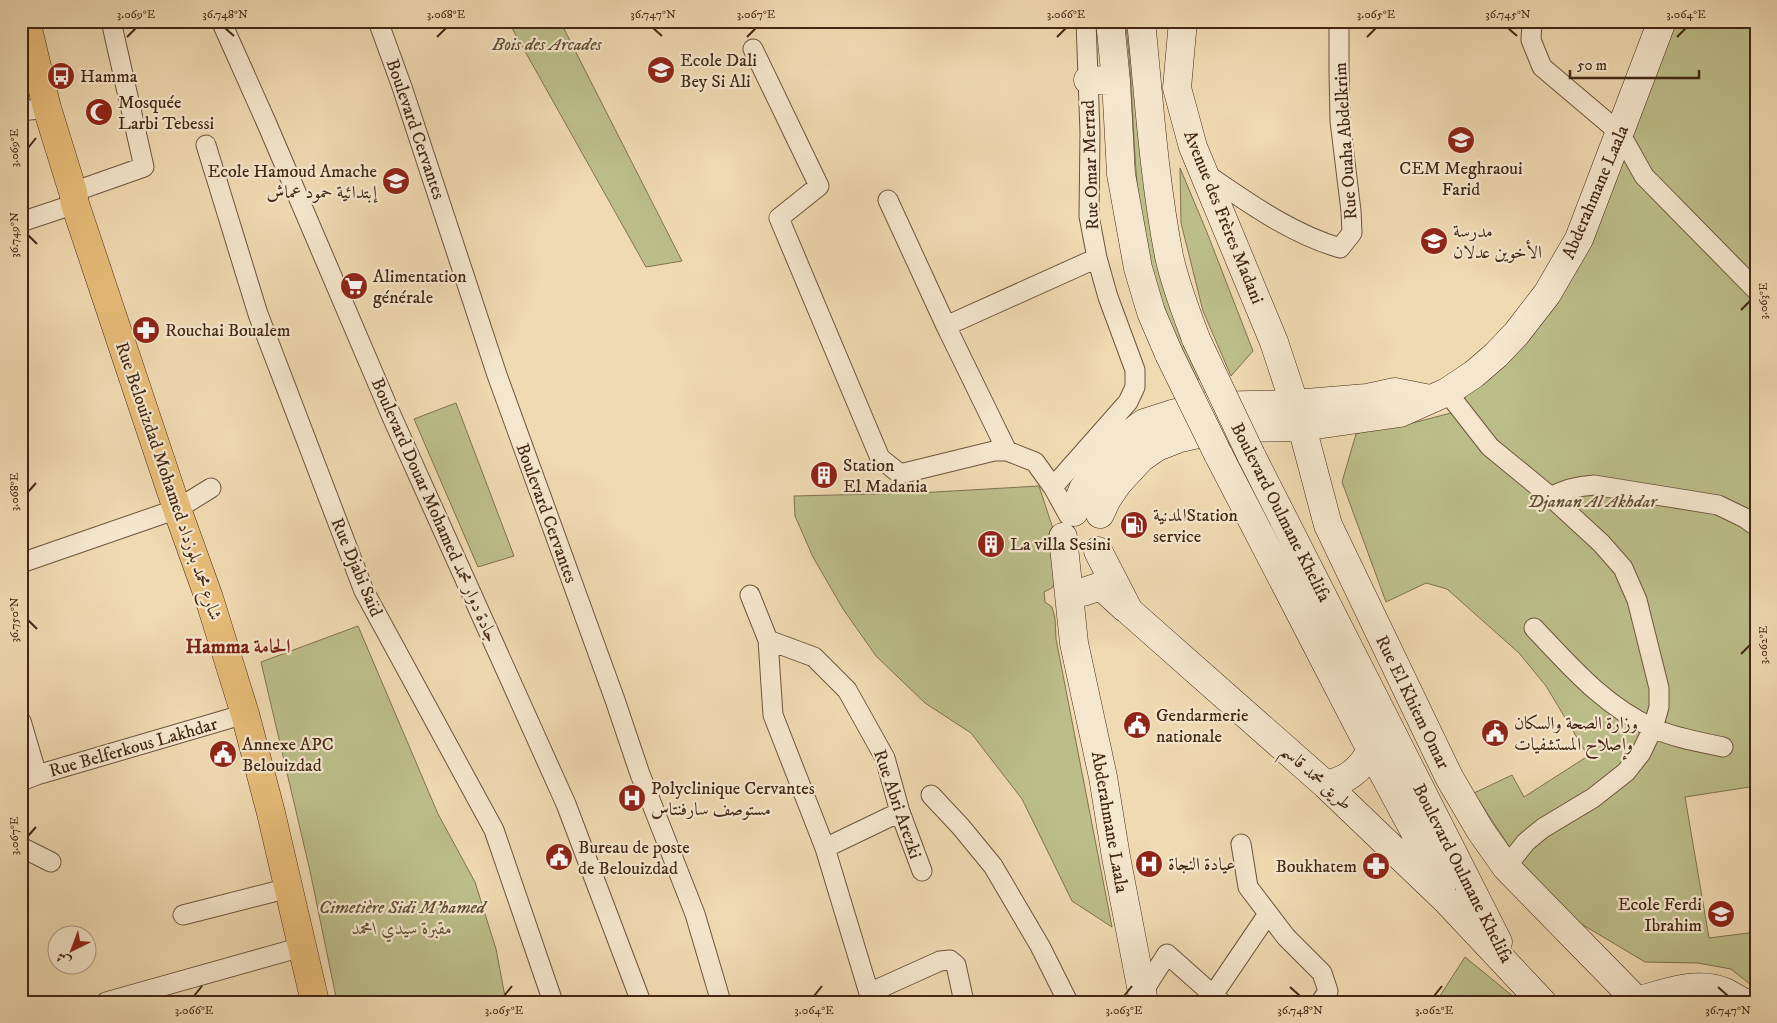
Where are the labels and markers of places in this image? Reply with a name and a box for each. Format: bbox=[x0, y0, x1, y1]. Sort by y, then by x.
place label: Ecole Dali Bey Si Ali bbox=[680, 50, 757, 93]
school or university icon: Ecole Dali Bey Si Ali bbox=[646, 55, 676, 85]
bus stop icon: Hamma bbox=[46, 61, 76, 91]
place label: Hamma bbox=[80, 66, 138, 88]
place label: Mosquée Larbi Tebessi bbox=[118, 92, 214, 135]
mosque icon: Mosquée Larbi Tebessi bbox=[84, 97, 114, 127]
school or university icon: CEM Meghraoui Farid bbox=[1446, 125, 1476, 155]
place label: CEM Meghraoui Farid bbox=[1399, 158, 1523, 201]
place label: Ecole Hamoud Amache إبتدائية حمود عماش bbox=[207, 161, 378, 204]
school or university icon: Ecole Hamoud Amache إبتدائية حمود عماش bbox=[381, 166, 411, 196]
place label: مدرسة الأخوين عدلان bbox=[1453, 221, 1542, 264]
school or university icon: مدرسة الأخوين عدلان bbox=[1419, 226, 1449, 256]
place label: Alimentation générale bbox=[373, 266, 467, 309]
supermarket icon: Alimentation générale bbox=[339, 271, 369, 301]
pharmacy icon: Rouchai Boualem bbox=[131, 315, 161, 345]
place label: Rouchai Boualem bbox=[165, 320, 290, 342]
place label: Station El Madania bbox=[843, 455, 928, 498]
building icon: Station El Madania bbox=[809, 460, 839, 490]
place label: المدنيةStation service bbox=[1153, 505, 1239, 548]
fuel station icon: المدنيةStation service bbox=[1119, 510, 1149, 540]
building icon: La villa Sesini bbox=[976, 529, 1006, 559]
place label: La villa Sesini bbox=[1010, 534, 1111, 556]
place label: Gendarmerie nationale bbox=[1156, 705, 1248, 748]
public building icon: Gendarmerie nationale bbox=[1122, 710, 1152, 740]
place label: وزارة الصحة والسكان وإصلاح المستشفيات bbox=[1514, 713, 1638, 760]
public building icon: وزارة الصحة والسكان وإصلاح المستشفيات bbox=[1480, 718, 1510, 748]
place label: Annexe APC Belouizdad bbox=[242, 734, 334, 777]
public building icon: Annexe APC Belouizdad bbox=[208, 739, 238, 769]
place label: Polyclinique Cervantes مستوصف سارفنتاس bbox=[651, 778, 815, 821]
hospital icon: Polyclinique Cervantes مستوصف سارفنتاس bbox=[617, 783, 647, 813]
place label: Bureau de poste de Belouizdad bbox=[578, 837, 690, 880]
public building icon: Bureau de poste de Belouizdad bbox=[544, 842, 574, 872]
hospital icon: عيادة النجاة bbox=[1134, 849, 1164, 879]
pharmacy icon: Boukhatem bbox=[1361, 851, 1391, 881]
place label: عيادة النجاة bbox=[1168, 854, 1236, 876]
place label: Boukhatem bbox=[1275, 856, 1357, 878]
place label: Ecole Ferdi Ibrahim bbox=[1618, 894, 1702, 937]
school or university icon: Ecole Ferdi Ibrahim bbox=[1706, 899, 1736, 929]

